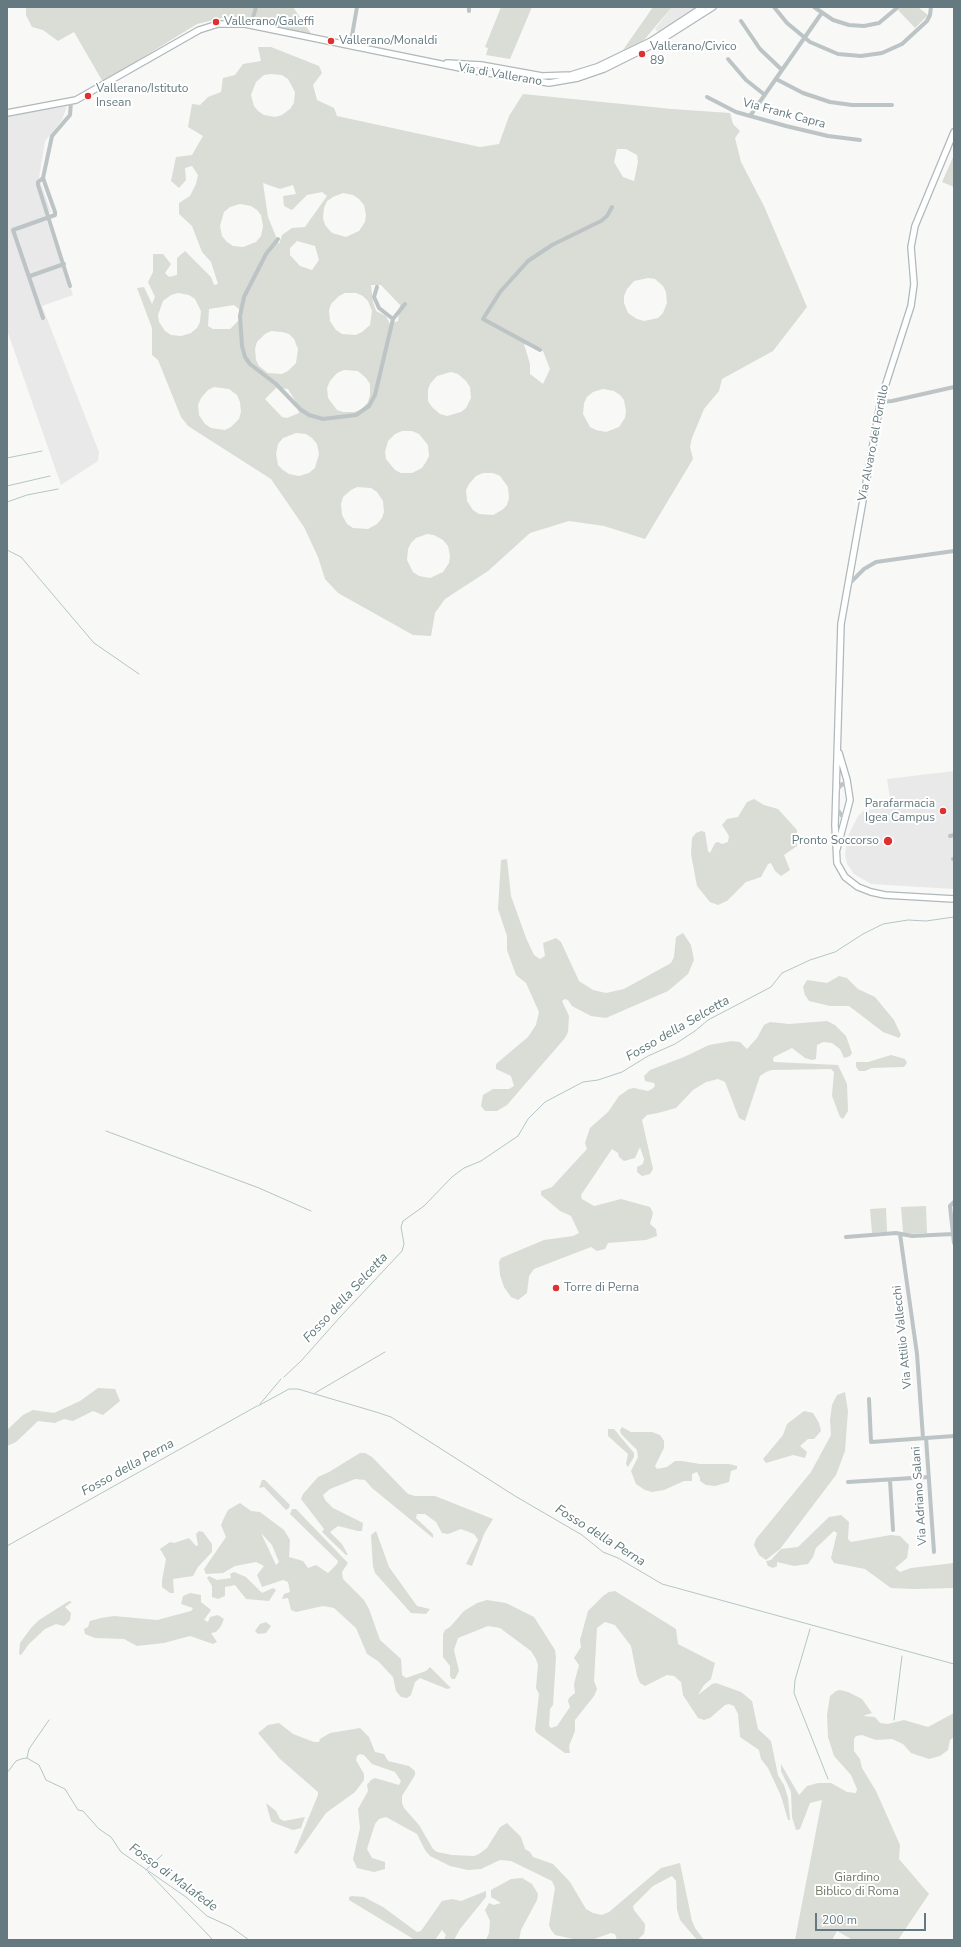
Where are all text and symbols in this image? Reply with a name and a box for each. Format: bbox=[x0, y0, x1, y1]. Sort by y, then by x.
place label: Vallerano/Galeffi bbox=[224, 15, 314, 29]
marker: Vallerano/Galeffi bbox=[211, 17, 221, 27]
place label: Vallerano/Monaldi bbox=[339, 34, 437, 48]
marker: Vallerano/Monaldi bbox=[326, 36, 336, 46]
place label: Vallerano/Civico 89 bbox=[650, 40, 737, 68]
marker: Vallerano/Civico 89 bbox=[637, 49, 647, 59]
street label: Via di Vallerano bbox=[457, 61, 543, 89]
place label: Vallerano/Istituto Insean bbox=[96, 82, 188, 110]
marker: Vallerano/Istituto Insean bbox=[83, 91, 93, 101]
street label: Via Frank Capra bbox=[741, 96, 827, 132]
street label: Via Alvaro del Portillo bbox=[856, 384, 892, 502]
place label: Parafarmacia Igea Campus bbox=[865, 797, 935, 825]
marker: Parafarmacia Igea Campus bbox=[938, 806, 948, 816]
place label: Pronto Soccorso bbox=[792, 834, 879, 848]
marker: Pronto Soccorso bbox=[882, 835, 894, 847]
water label: Fosso della Selcetta bbox=[623, 993, 733, 1065]
water label: Fosso della Selcetta bbox=[300, 1250, 392, 1346]
place label: Torre di Perna bbox=[564, 1281, 639, 1295]
marker: Torre di Perna bbox=[551, 1283, 561, 1293]
street label: Via Attilio Vallecchi bbox=[890, 1284, 916, 1390]
water label: Fosso della Perna bbox=[79, 1436, 177, 1500]
street label: Via Adriano Salani bbox=[909, 1446, 931, 1546]
water label: Fosso della Perna bbox=[552, 1502, 648, 1570]
water label: Fosso di Malafede bbox=[126, 1841, 220, 1915]
park label: Giardino Biblico di Roma bbox=[815, 1871, 899, 1899]
scale bar bbox=[817, 1905, 928, 1931]
text: 200 m bbox=[822, 1912, 857, 1928]

